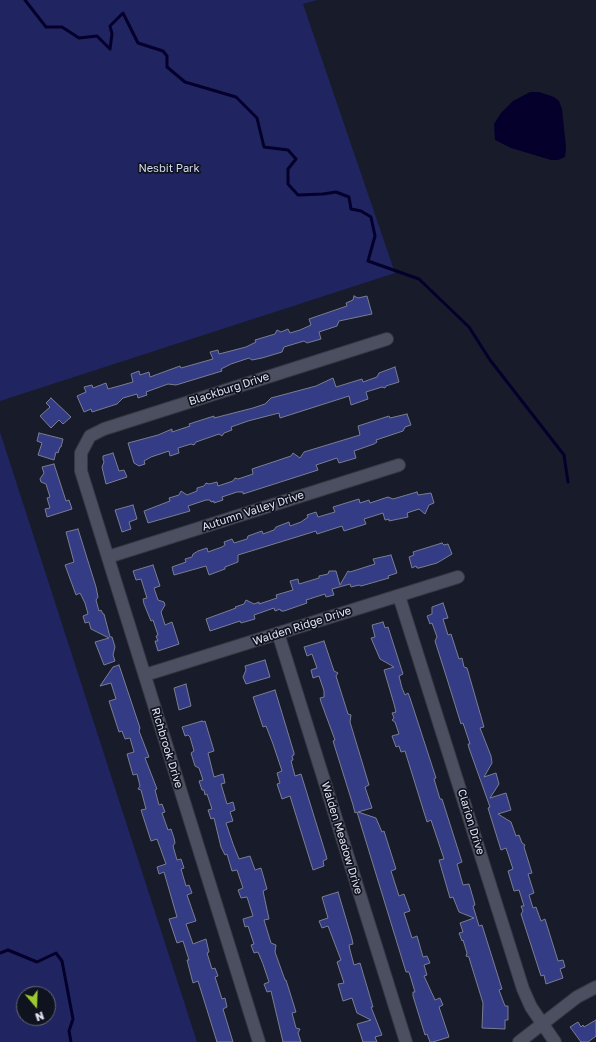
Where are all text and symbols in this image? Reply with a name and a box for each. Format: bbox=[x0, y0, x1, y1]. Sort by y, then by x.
park label: Nesbit Park bbox=[138, 162, 200, 176]
street label: Blackburg Drive bbox=[187, 370, 271, 408]
street label: Autumn Valley Drive bbox=[200, 488, 306, 534]
street label: Walden Ridge Drive bbox=[251, 604, 353, 648]
street label: Richbrook Drive bbox=[148, 706, 186, 790]
street label: Walden Meadow Drive bbox=[319, 780, 365, 896]
street label: Clarion Drive bbox=[455, 788, 487, 856]
north arrow bbox=[16, 986, 56, 1026]
text: N bbox=[34, 1009, 46, 1024]

